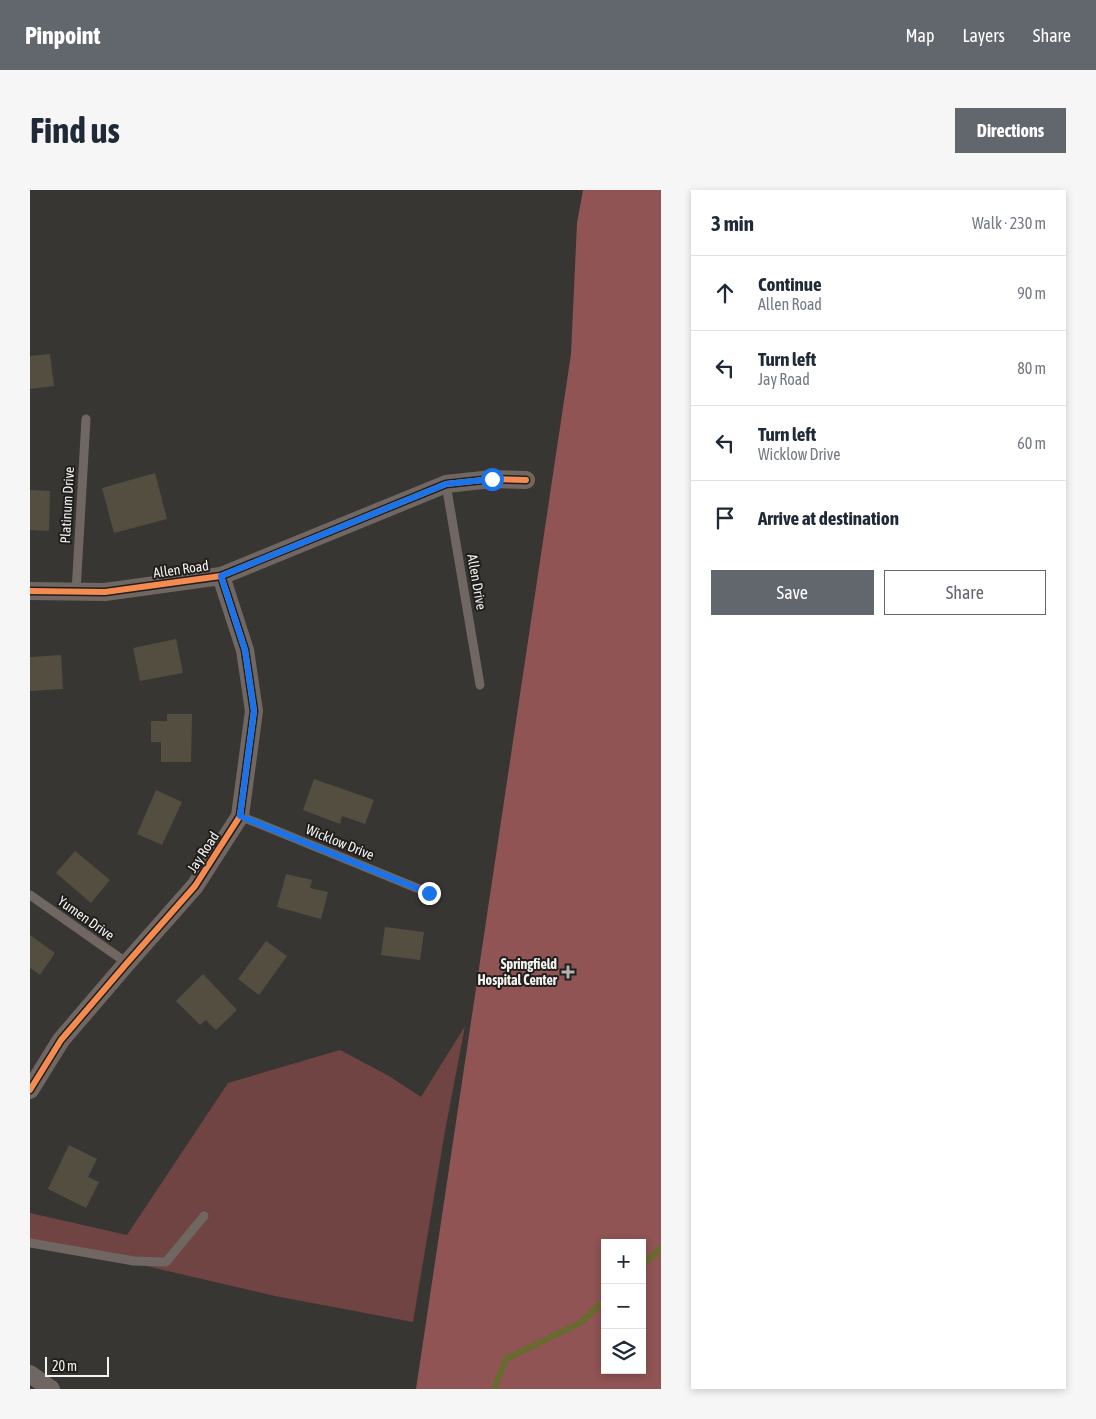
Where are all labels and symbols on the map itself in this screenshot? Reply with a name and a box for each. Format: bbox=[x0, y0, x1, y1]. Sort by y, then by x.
street label: Platinum Drive bbox=[57, 466, 77, 544]
route start bbox=[481, 468, 504, 491]
street label: Allen Drive bbox=[464, 553, 490, 611]
street label: Allen Road bbox=[152, 557, 210, 581]
street label: Wicklow Drive bbox=[304, 821, 376, 863]
street label: Jay Road bbox=[184, 829, 222, 875]
route end bbox=[418, 882, 441, 905]
street label: Yumen Drive bbox=[55, 893, 117, 943]
place label: Springfield Hospital Center bbox=[477, 956, 558, 988]
marker: Springfield Hospital Center bbox=[561, 965, 575, 979]
scale bar bbox=[45, 1354, 109, 1377]

